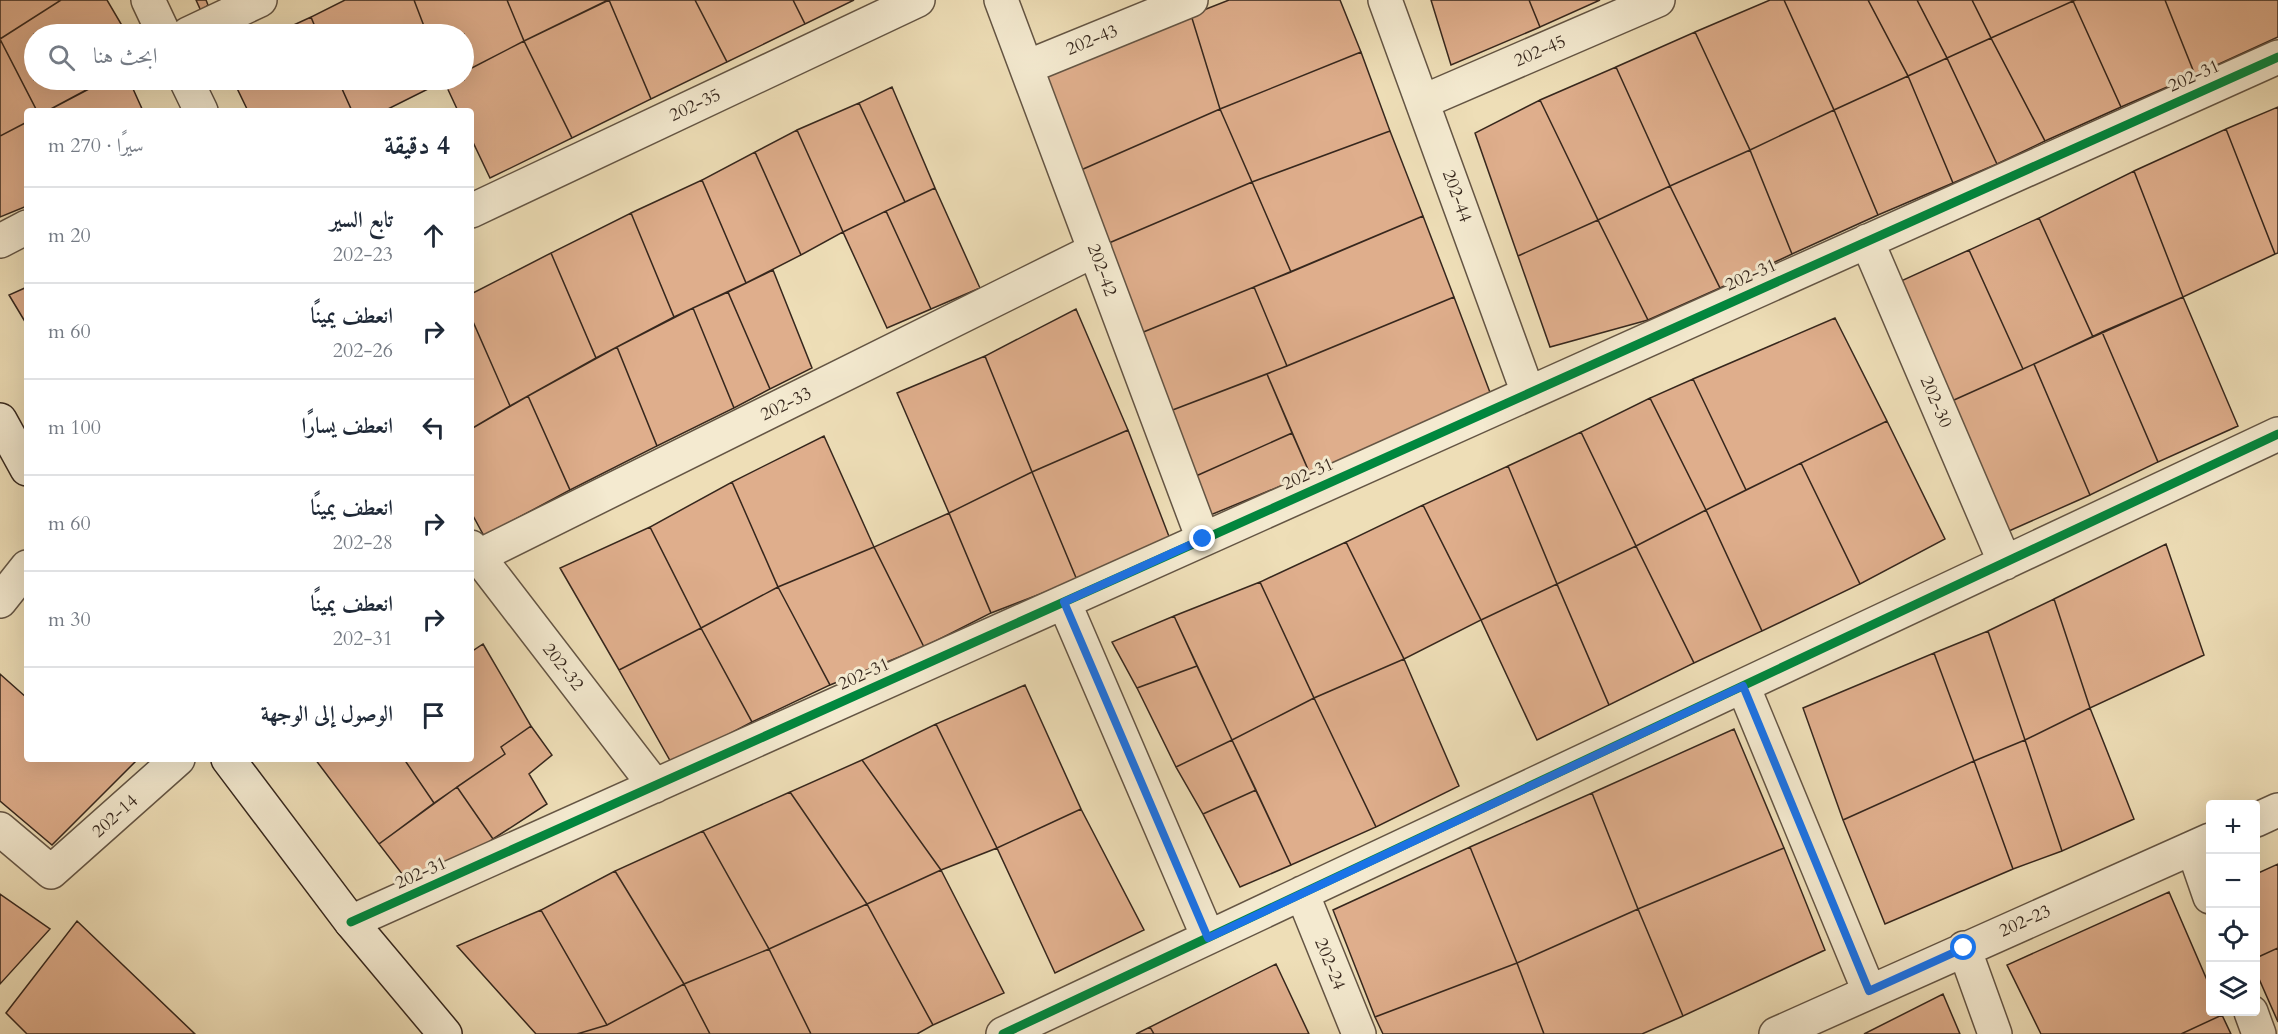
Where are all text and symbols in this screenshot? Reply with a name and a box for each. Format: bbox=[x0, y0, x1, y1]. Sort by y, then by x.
street label: 202-43 bbox=[1062, 18, 1122, 62]
search box bbox=[24, 24, 474, 90]
street label: 202-45 bbox=[1510, 29, 1570, 73]
icon: search bbox=[45, 41, 78, 74]
text: ابحث هنا bbox=[93, 41, 158, 71]
street label: 202-31 bbox=[2164, 54, 2224, 98]
street label: 202-35 bbox=[665, 82, 725, 128]
text: 4 دقيقة bbox=[384, 128, 450, 163]
text: سيرًا · 270 m bbox=[48, 132, 144, 159]
street label: 202-44 bbox=[1436, 166, 1478, 226]
text: تابع السير bbox=[330, 205, 393, 235]
icon: ahead bbox=[417, 219, 450, 252]
text: 20 m bbox=[48, 222, 91, 249]
street label: 202-42 bbox=[1081, 240, 1123, 300]
text: 202-23 bbox=[333, 241, 393, 268]
street label: 202-31 bbox=[1721, 253, 1781, 297]
text: انعطف يمينًا bbox=[310, 301, 393, 331]
icon: right bbox=[417, 315, 450, 348]
text: 60 m bbox=[48, 318, 91, 345]
text: 202-26 bbox=[333, 337, 393, 364]
street label: 202-30 bbox=[1914, 372, 1958, 432]
street label: 202-33 bbox=[756, 381, 816, 427]
text: انعطف يسارًا bbox=[302, 411, 393, 441]
icon: left bbox=[417, 411, 450, 444]
text: 100 m bbox=[48, 414, 101, 441]
street label: 202-31 bbox=[1278, 452, 1338, 496]
text: انعطف يمينًا bbox=[310, 493, 393, 523]
icon: right bbox=[417, 507, 450, 540]
text: 60 m bbox=[48, 510, 91, 537]
route end bbox=[1189, 525, 1215, 551]
text: 202-28 bbox=[333, 529, 393, 556]
text: انعطف يمينًا bbox=[310, 589, 393, 619]
icon: right bbox=[417, 603, 450, 636]
text: 30 m bbox=[48, 606, 91, 633]
text: 202-31 bbox=[333, 625, 393, 652]
street label: 202-32 bbox=[536, 638, 590, 696]
street label: 202-31 bbox=[834, 652, 894, 696]
text: الوصول إلى الوجهة bbox=[261, 699, 393, 729]
icon: arrive bbox=[417, 699, 450, 732]
street label: 202-14 bbox=[87, 789, 143, 843]
map controls bbox=[2206, 800, 2260, 1016]
button: + bbox=[2206, 800, 2260, 854]
street label: 202-31 bbox=[391, 851, 451, 895]
button: − bbox=[2206, 854, 2260, 908]
street label: 202-23 bbox=[1995, 899, 2055, 943]
button: locate bbox=[2206, 908, 2260, 962]
street label: 202-24 bbox=[1308, 934, 1352, 994]
route start bbox=[1950, 934, 1976, 960]
button: layers bbox=[2206, 962, 2260, 1016]

